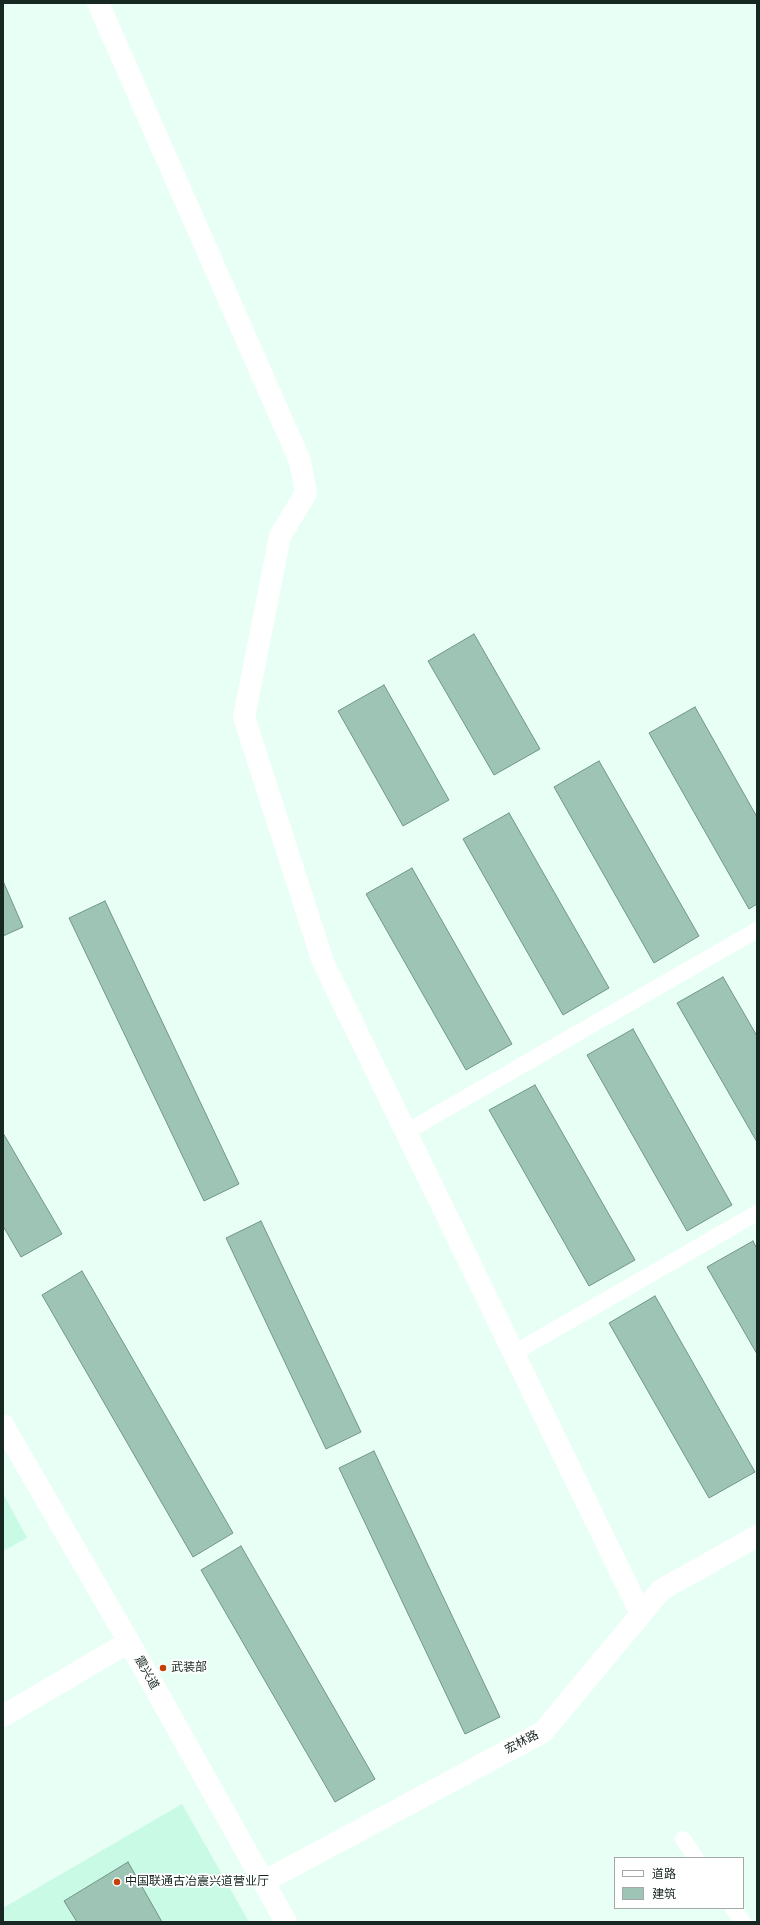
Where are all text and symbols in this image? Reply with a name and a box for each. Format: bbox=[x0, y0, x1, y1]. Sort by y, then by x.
street label: 震兴道 bbox=[131, 1654, 161, 1692]
place label: 武装部 bbox=[171, 1661, 207, 1675]
marker: 武装部 bbox=[158, 1663, 168, 1673]
street label: 宏林路 bbox=[503, 1728, 541, 1758]
legend bbox=[614, 1857, 744, 1909]
text: 道路 bbox=[652, 1865, 676, 1883]
place label: 中国联通古冶震兴道营业厅 bbox=[125, 1875, 269, 1889]
marker: 中国联通古冶震兴道营业厅 bbox=[112, 1877, 122, 1887]
text: 建筑 bbox=[652, 1885, 676, 1903]

